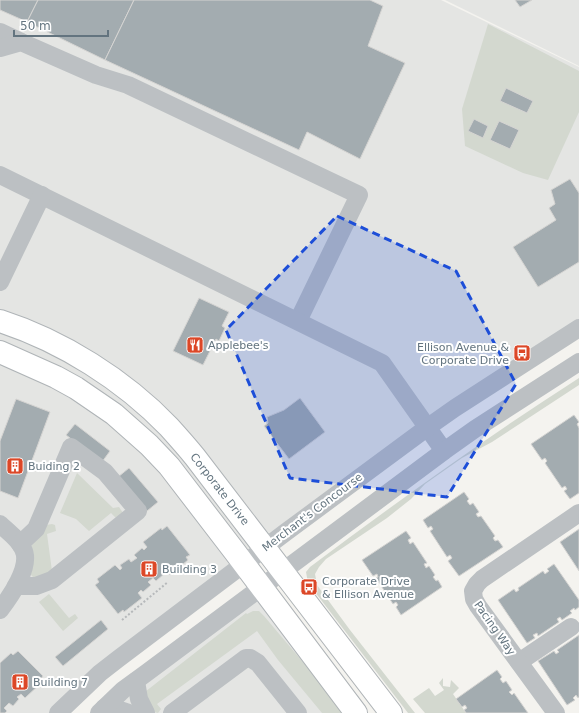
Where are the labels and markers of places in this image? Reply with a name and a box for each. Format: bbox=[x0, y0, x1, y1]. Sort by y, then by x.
restaurant icon: Applebee's bbox=[185, 335, 205, 355]
place label: Applebee's bbox=[208, 339, 269, 352]
place label: Ellison Avenue & Corporate Drive bbox=[417, 341, 509, 367]
bus stop icon: Ellison Avenue & Corporate Drive bbox=[512, 343, 532, 363]
building icon: Buiding 2 bbox=[5, 456, 25, 476]
place label: Buiding 2 bbox=[28, 460, 80, 473]
building icon: Building 3 bbox=[139, 559, 159, 579]
place label: Building 3 bbox=[162, 563, 217, 576]
place label: Corporate Drive & Ellison Avenue bbox=[322, 575, 414, 601]
bus stop icon: Corporate Drive & Ellison Avenue bbox=[299, 577, 319, 597]
building icon: Building 7 bbox=[10, 672, 30, 692]
place label: Building 7 bbox=[33, 676, 88, 689]

